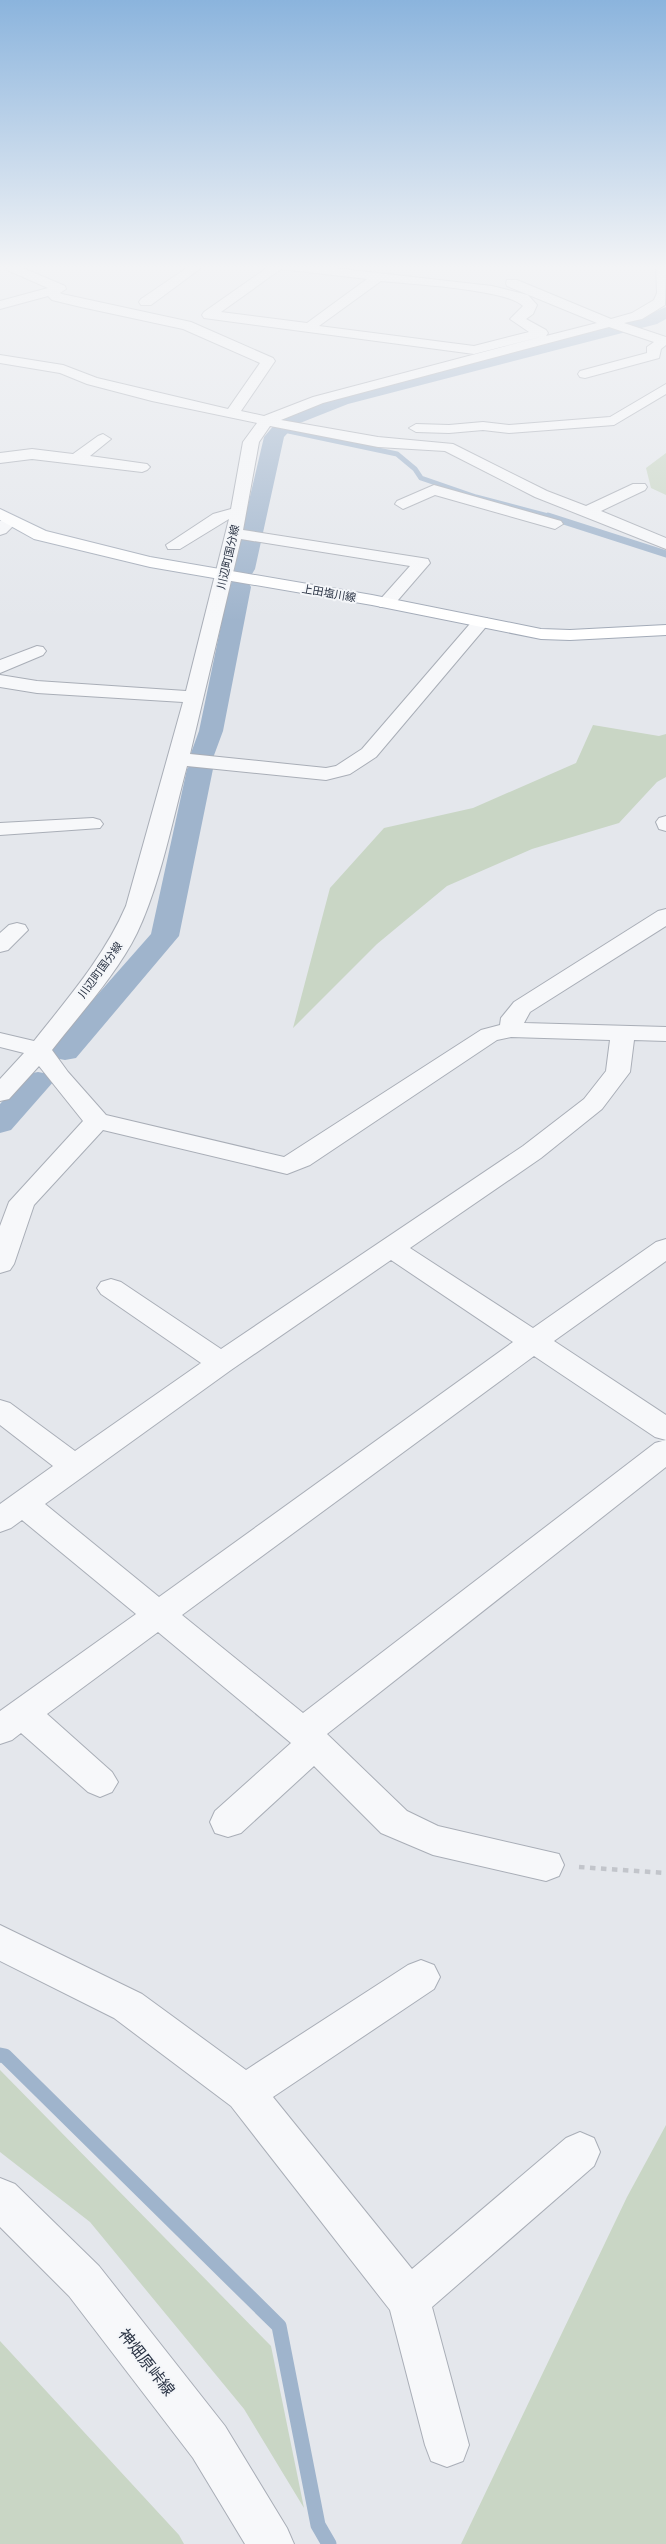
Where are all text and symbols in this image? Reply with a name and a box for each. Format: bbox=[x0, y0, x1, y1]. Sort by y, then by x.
street label: 川辺町国分線 bbox=[214, 523, 242, 591]
street label: 上田塩川線 bbox=[301, 581, 357, 605]
street label: 川辺町国分線 bbox=[75, 939, 125, 1001]
street label: 神畑原峠線 bbox=[114, 2324, 180, 2400]

